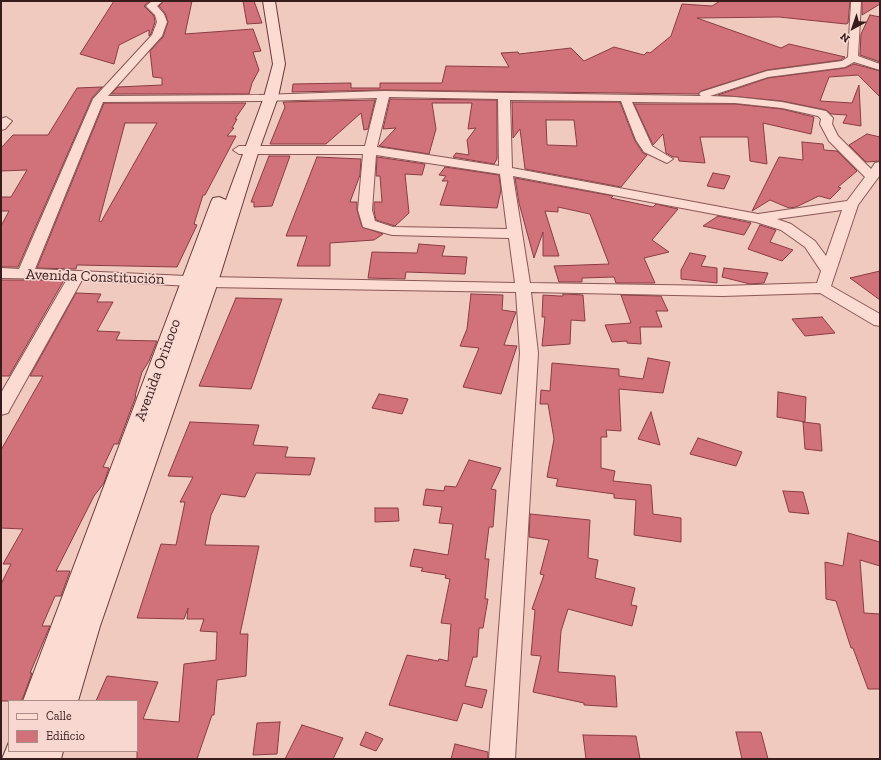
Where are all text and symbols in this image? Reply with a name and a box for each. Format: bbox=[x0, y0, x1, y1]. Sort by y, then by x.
north arrow bbox=[833, 8, 873, 48]
text: N bbox=[838, 30, 852, 45]
street label: Avenida Constitución bbox=[25, 266, 165, 288]
street label: Avenida Orinoco bbox=[131, 316, 185, 424]
legend bbox=[8, 700, 138, 752]
text: Calle bbox=[46, 709, 72, 723]
text: Edificio bbox=[46, 729, 85, 743]

